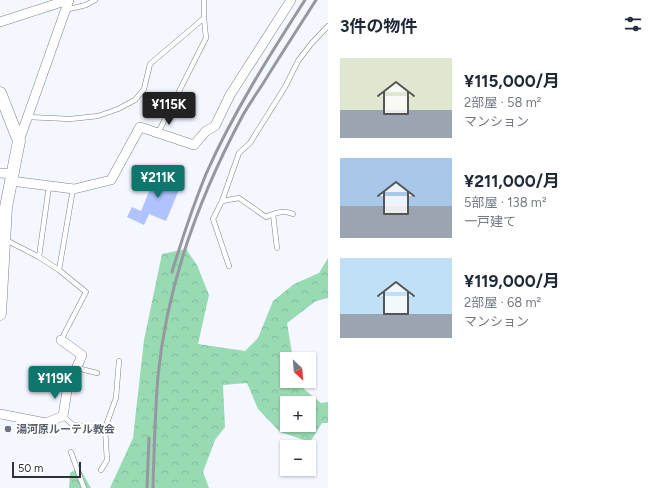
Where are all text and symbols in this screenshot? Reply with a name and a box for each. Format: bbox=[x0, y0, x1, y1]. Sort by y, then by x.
icon: filters bbox=[622, 13, 644, 35]
text: 3件の物件 bbox=[340, 16, 417, 36]
text: ¥115,000/月 bbox=[464, 71, 560, 91]
icon: home bbox=[372, 74, 420, 122]
pin: ¥115K bbox=[141, 92, 197, 126]
text: 2部屋 · 58 m² bbox=[464, 95, 541, 110]
text: ¥115K bbox=[152, 97, 186, 112]
text: マンション bbox=[464, 114, 529, 129]
pin: ¥211K bbox=[130, 165, 186, 199]
text: ¥211K bbox=[141, 170, 175, 185]
text: ¥211,000/月 bbox=[464, 171, 560, 191]
icon: home bbox=[372, 174, 420, 222]
text: 5部屋 · 138 m² bbox=[464, 195, 547, 210]
text: 一戸建て bbox=[464, 214, 516, 229]
text: ¥119,000/月 bbox=[464, 271, 560, 291]
icon: home bbox=[372, 274, 420, 322]
text: 2部屋 · 68 m² bbox=[464, 295, 541, 310]
text: マンション bbox=[464, 314, 529, 329]
north arrow bbox=[280, 352, 316, 388]
map controls bbox=[280, 352, 316, 476]
pin: ¥119K bbox=[27, 366, 83, 400]
text: ¥119K bbox=[38, 371, 72, 386]
button: + bbox=[280, 396, 316, 432]
place label: 湯河原ルーテル教会 bbox=[16, 423, 115, 436]
marker: 湯河原ルーテル教会 bbox=[3, 424, 13, 434]
button: − bbox=[280, 440, 316, 476]
scale bar bbox=[12, 460, 81, 479]
text: 50 m bbox=[18, 462, 43, 475]

